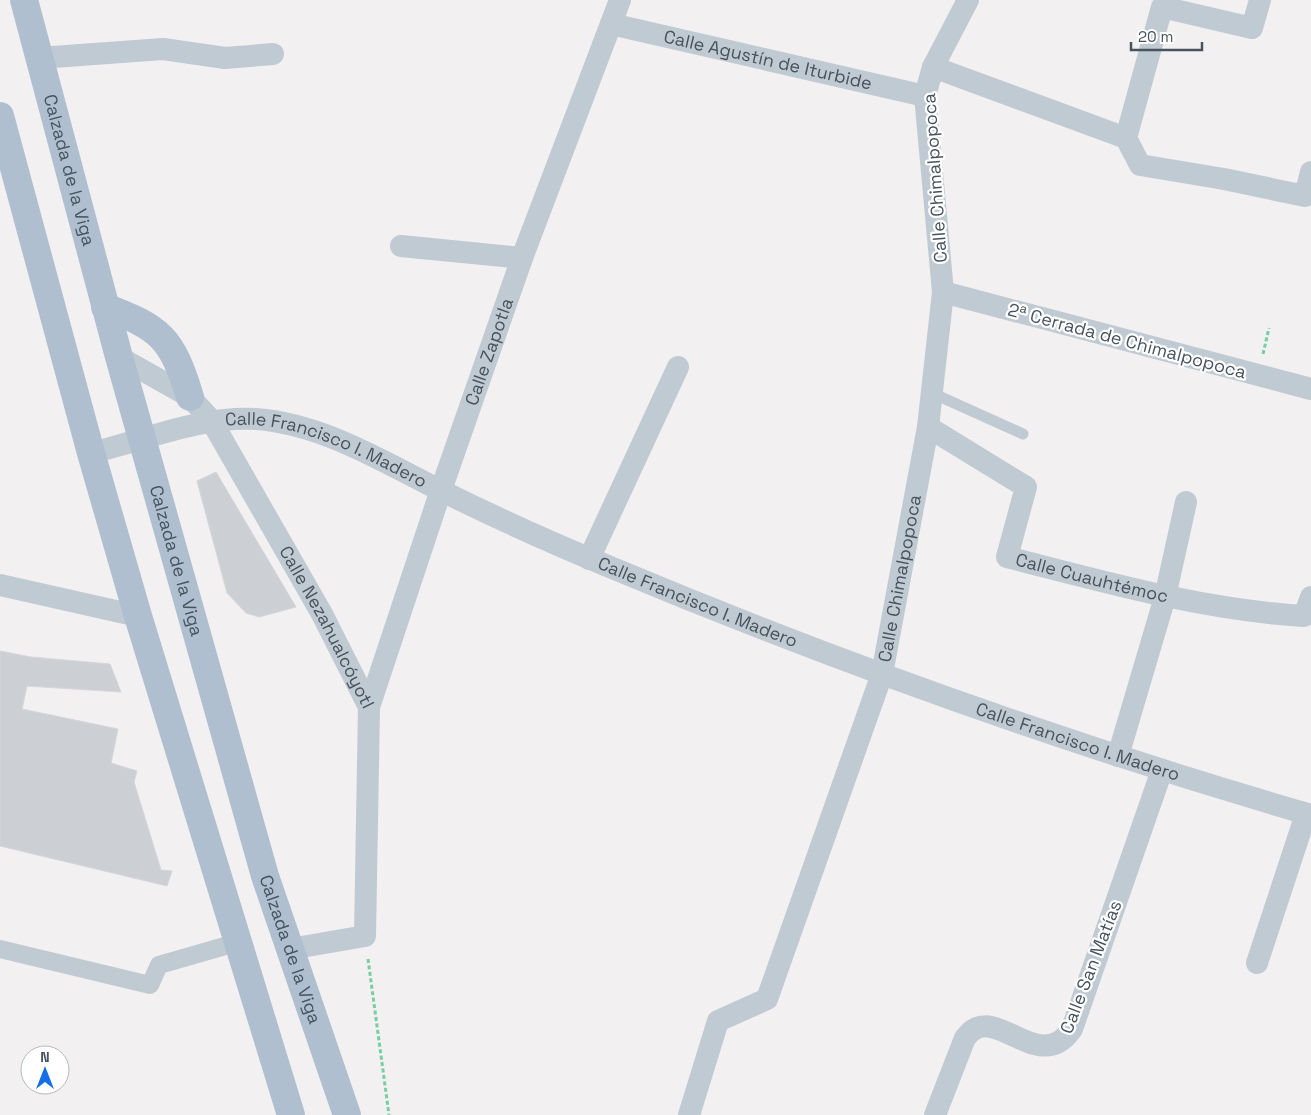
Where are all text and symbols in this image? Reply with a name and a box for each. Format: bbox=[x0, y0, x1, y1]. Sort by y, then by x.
scale bar bbox=[1131, 20, 1202, 52]
street label: Calle Agustín de Iturbide bbox=[662, 24, 874, 95]
text: 20 m bbox=[1138, 27, 1173, 46]
street label: Calzada de la Viga bbox=[39, 92, 101, 248]
street label: Calle Chimalpopoca bbox=[917, 93, 952, 264]
street label: Calle Zapotla bbox=[459, 295, 518, 408]
street label: 2ª Cerrada de Chimalpopoca bbox=[1005, 298, 1249, 383]
street label: Calle Francisco I. Madero bbox=[224, 407, 431, 493]
street label: Calzada de la Viga bbox=[145, 482, 209, 639]
street label: Calle Chimalpopoca bbox=[872, 493, 926, 664]
street label: Calle Nezahualcóyotl bbox=[274, 541, 380, 712]
street label: Calle Cuauhtémoc bbox=[1013, 548, 1171, 607]
street label: Calle Francisco I. Madero bbox=[595, 551, 801, 652]
street label: Calle Francisco I. Madero bbox=[973, 697, 1183, 786]
street label: Calzada de la Viga bbox=[254, 872, 327, 1027]
street label: Calle San Matías bbox=[1055, 897, 1127, 1037]
north arrow bbox=[20, 1045, 70, 1095]
text: N bbox=[40, 1048, 50, 1066]

